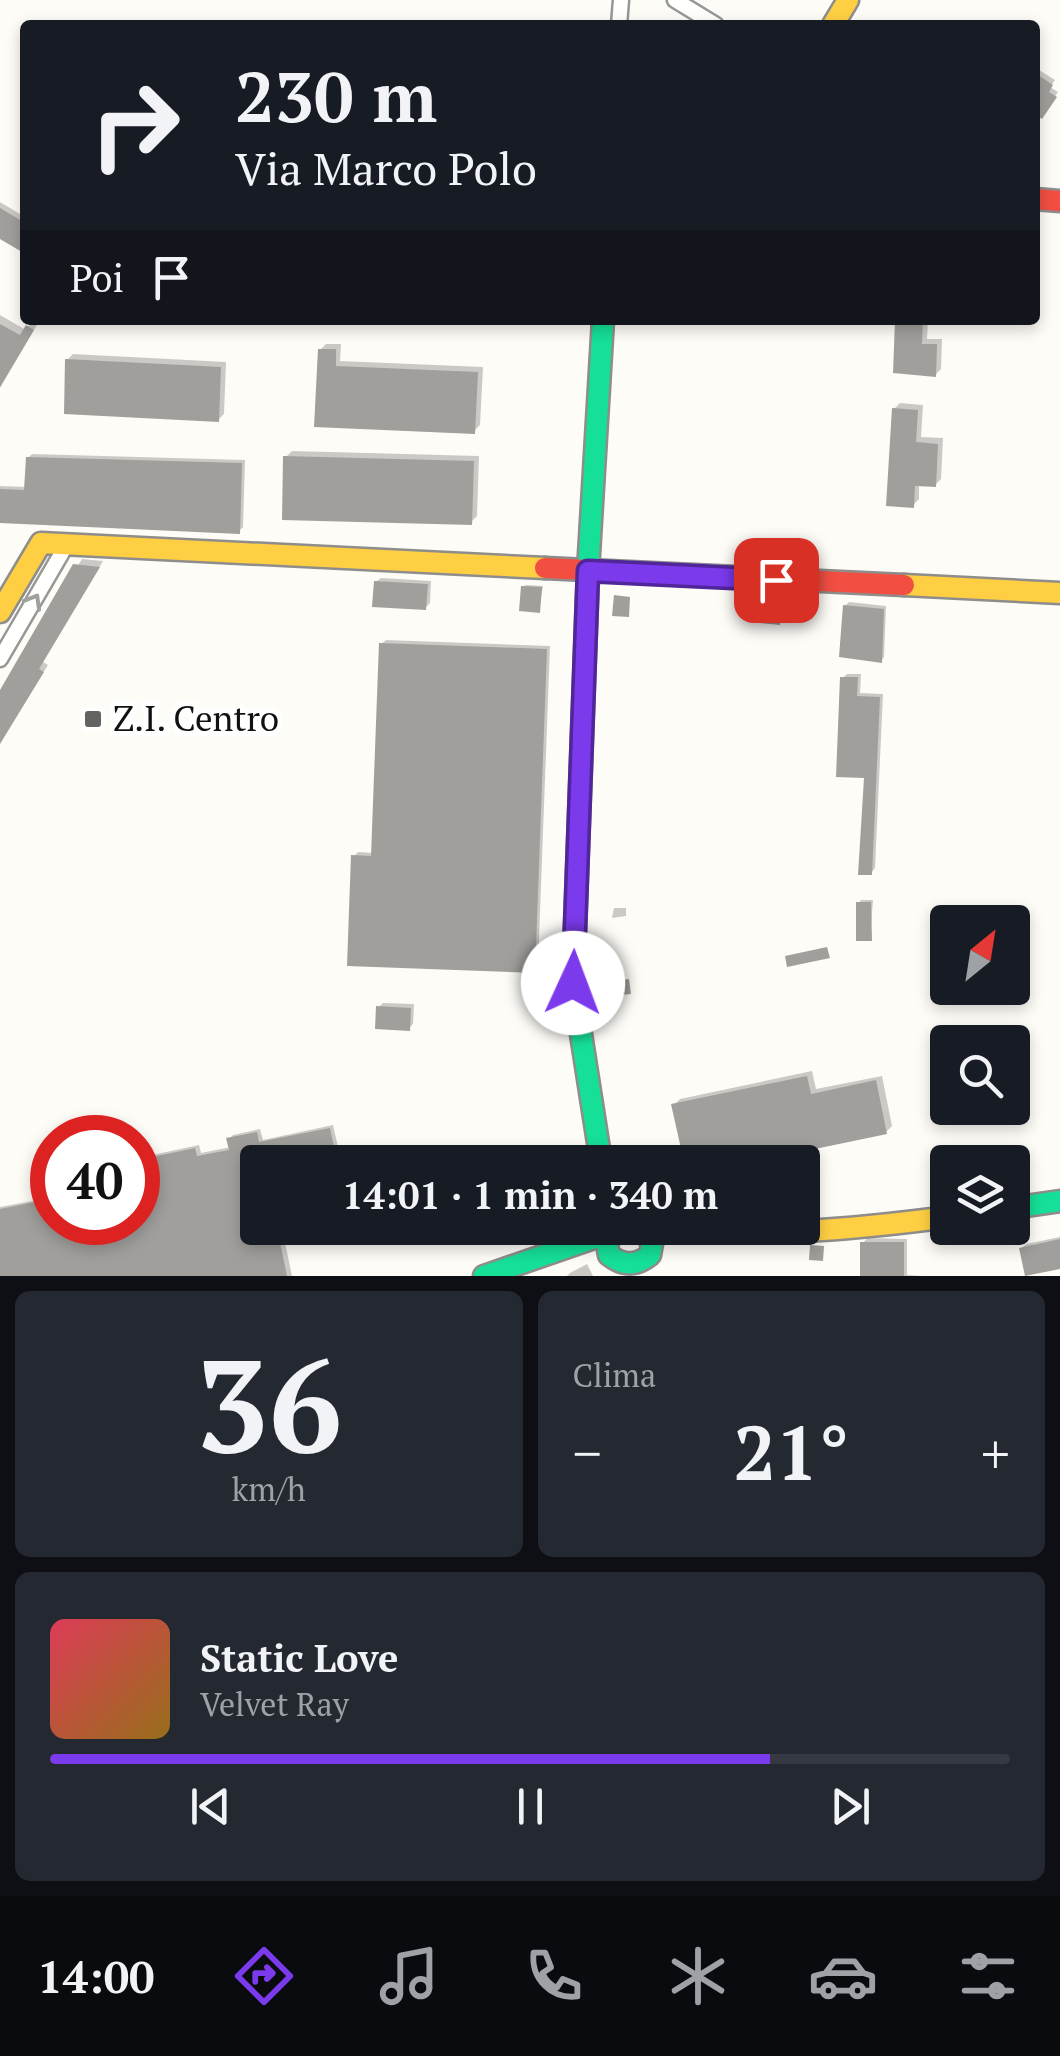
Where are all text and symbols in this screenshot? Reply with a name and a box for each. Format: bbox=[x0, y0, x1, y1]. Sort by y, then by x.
text: 230 m bbox=[235, 49, 437, 142]
icon: right bbox=[70, 60, 200, 190]
text: Via Marco Polo bbox=[235, 138, 537, 198]
icon: arrive bbox=[144, 250, 199, 305]
text: Poi bbox=[70, 253, 124, 303]
pin bbox=[734, 538, 819, 623]
icon: arrive bbox=[749, 553, 804, 608]
one-way arrow bbox=[22, 594, 41, 612]
place label: Z.I. Centro bbox=[113, 695, 279, 741]
marker: Z.I. Centro bbox=[82, 708, 104, 730]
north arrow bbox=[930, 905, 1030, 1005]
map controls bbox=[930, 905, 1030, 1245]
position arrow bbox=[521, 931, 625, 1035]
button: search bbox=[930, 1025, 1030, 1125]
speed limit sign: 40 bbox=[30, 1115, 160, 1245]
button: layers bbox=[930, 1145, 1030, 1245]
text: 14:01 · 1 min · 340 m bbox=[342, 1170, 718, 1220]
text: 36 bbox=[195, 1317, 342, 1489]
text: Clima bbox=[573, 1354, 656, 1396]
text: 21° bbox=[733, 1402, 849, 1501]
text: − bbox=[573, 1416, 602, 1489]
text: + bbox=[981, 1416, 1010, 1489]
text: km/h bbox=[232, 1468, 306, 1510]
text: Static Love bbox=[200, 1633, 398, 1683]
text: Velvet Ray bbox=[200, 1683, 349, 1725]
icon: previous bbox=[183, 1779, 238, 1834]
icon: pause bbox=[503, 1779, 558, 1834]
icon: next bbox=[823, 1779, 878, 1834]
icon: directions bbox=[229, 1941, 299, 2011]
icon: music bbox=[374, 1941, 444, 2011]
icon: phone bbox=[519, 1941, 589, 2011]
icon: climate bbox=[663, 1941, 733, 2011]
icon: car bbox=[808, 1941, 878, 2011]
icon: filters bbox=[953, 1941, 1023, 2011]
text: 14:00 bbox=[37, 1946, 154, 2006]

